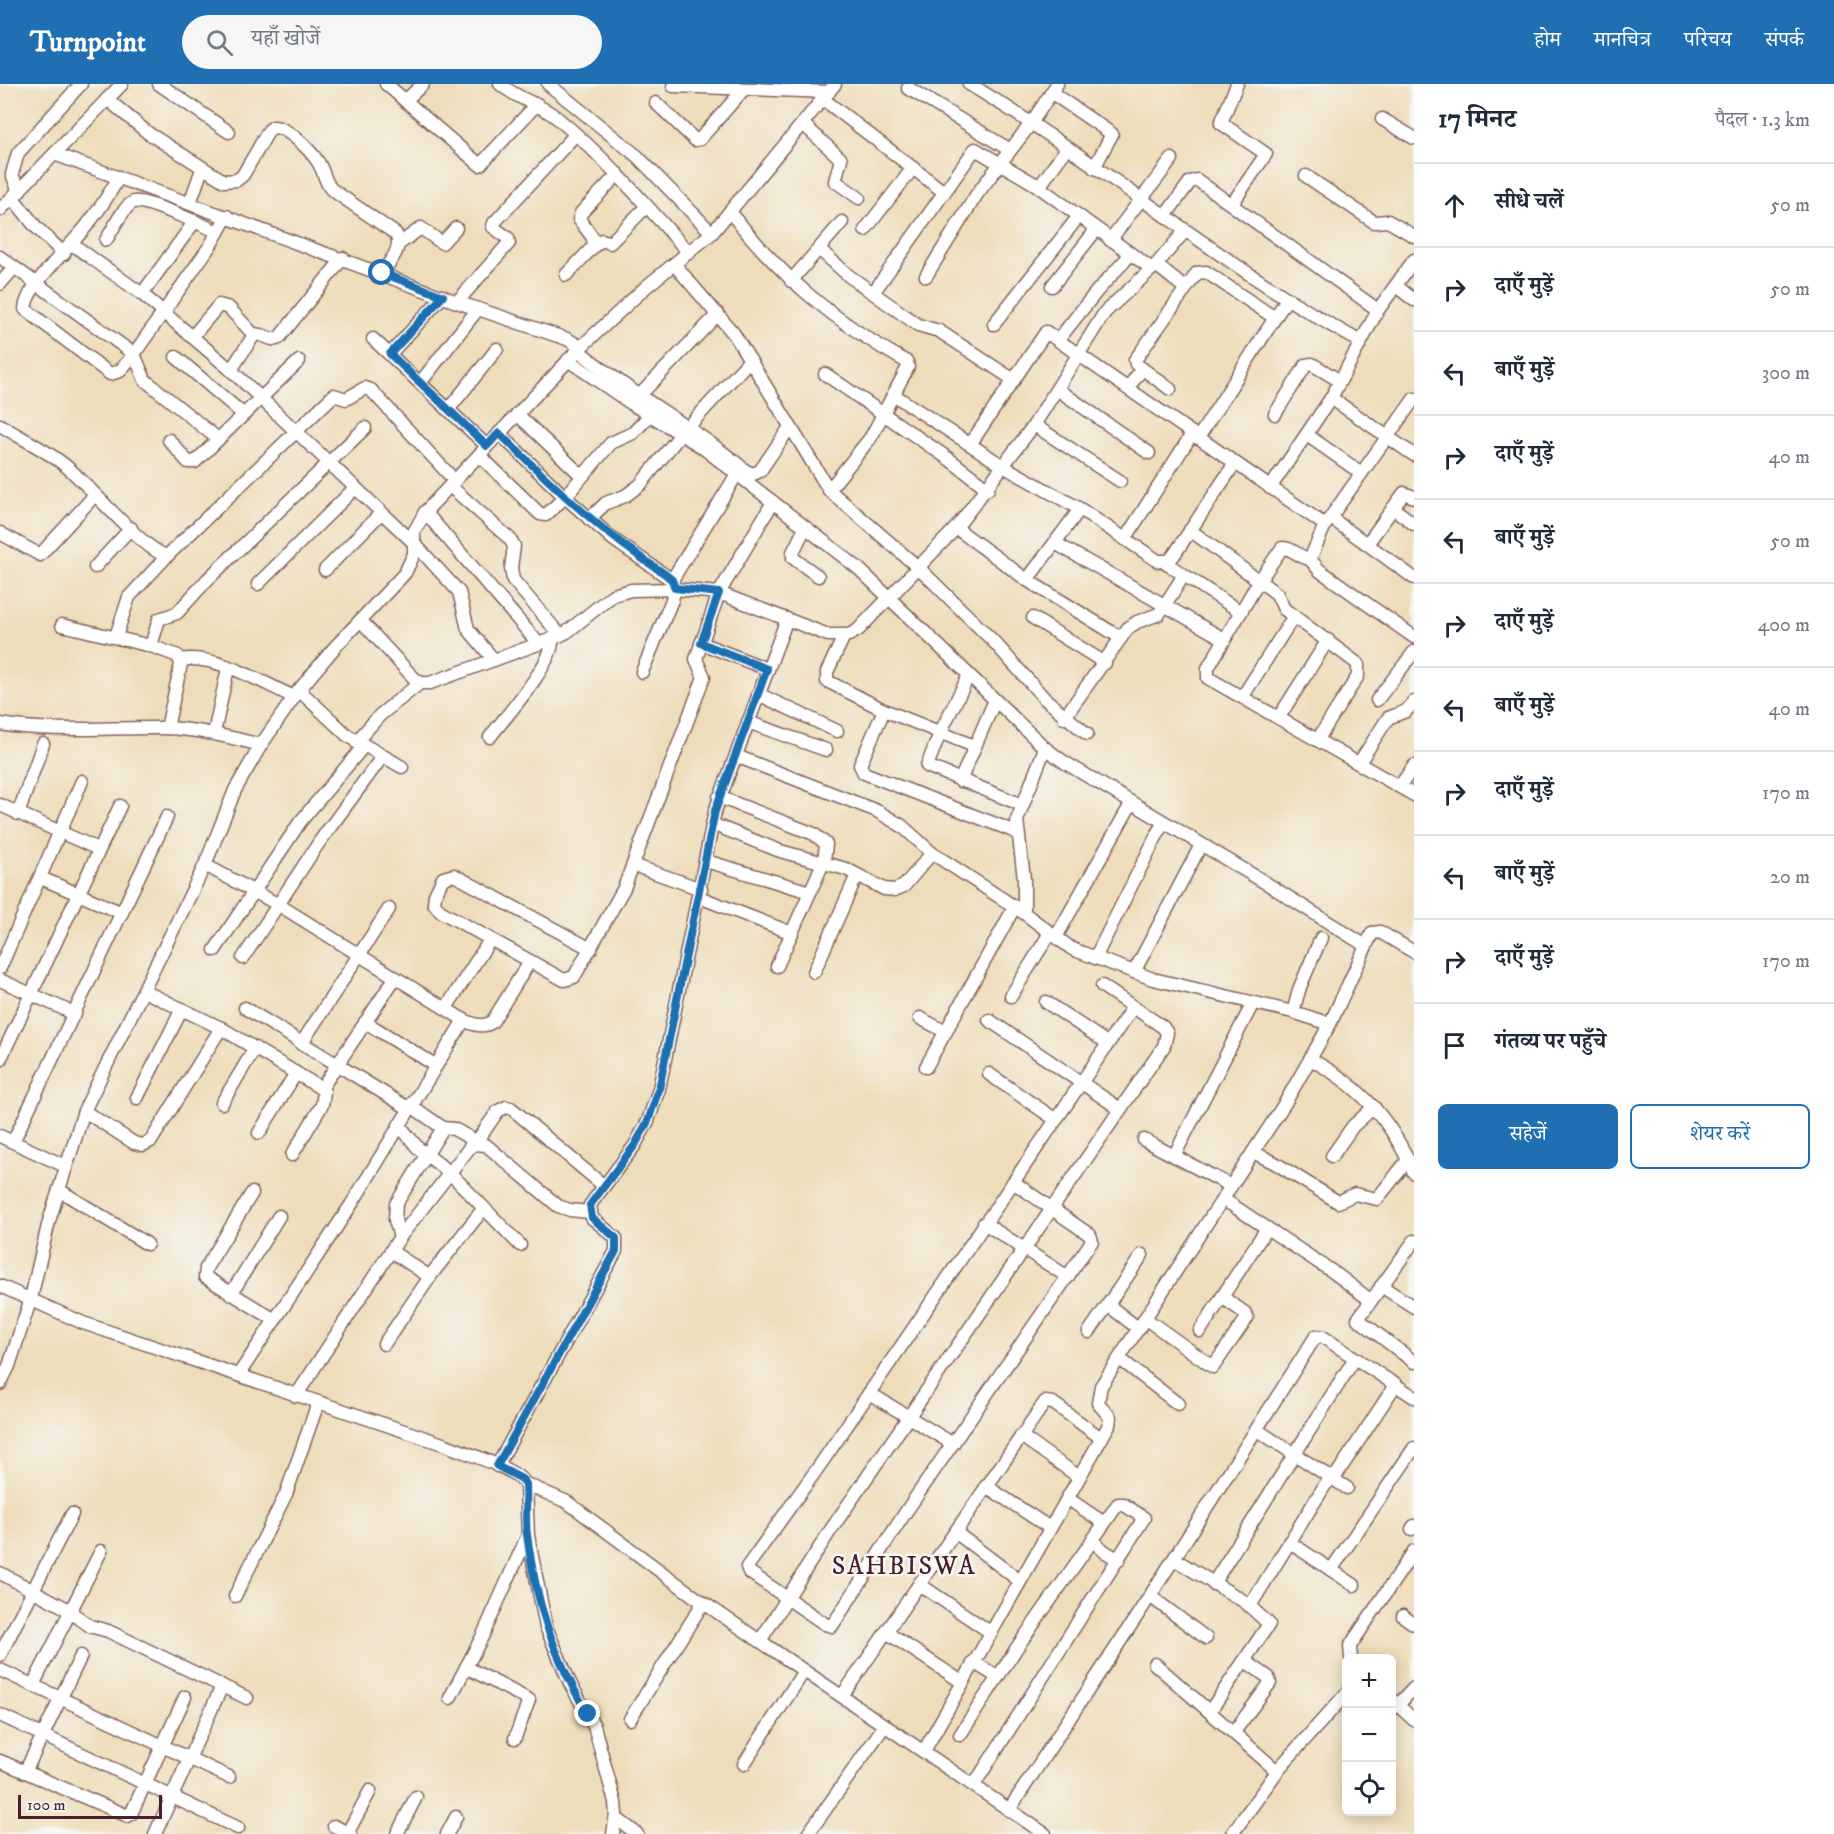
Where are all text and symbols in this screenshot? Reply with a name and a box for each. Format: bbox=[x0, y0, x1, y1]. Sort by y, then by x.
search box bbox=[182, 15, 602, 69]
text: Turnpoint bbox=[30, 25, 146, 60]
text: यहाँ खोजें bbox=[251, 25, 320, 52]
icon: search bbox=[203, 26, 236, 59]
text: होम bbox=[1534, 27, 1561, 53]
text: मानचित्र bbox=[1594, 27, 1651, 53]
text: परिचय bbox=[1684, 27, 1732, 53]
text: संपर्क bbox=[1765, 27, 1804, 53]
text: 17 मिनट bbox=[1438, 103, 1516, 136]
text: पैदल · 1.3 km bbox=[1715, 108, 1810, 133]
text: सीधे चलें bbox=[1495, 188, 1564, 215]
icon: ahead bbox=[1438, 189, 1471, 222]
text: 50 m bbox=[1770, 193, 1810, 218]
route start bbox=[368, 259, 394, 285]
text: दाएँ मुड़ें bbox=[1495, 272, 1554, 299]
icon: right bbox=[1438, 273, 1471, 306]
text: 50 m bbox=[1770, 277, 1810, 302]
text: बाएँ मुड़ें bbox=[1495, 356, 1554, 383]
icon: left bbox=[1438, 357, 1471, 390]
text: 300 m bbox=[1762, 361, 1810, 386]
text: दाएँ मुड़ें bbox=[1495, 440, 1554, 467]
icon: right bbox=[1438, 441, 1471, 474]
text: 40 m bbox=[1768, 445, 1810, 470]
text: बाएँ मुड़ें bbox=[1495, 524, 1554, 551]
icon: left bbox=[1438, 525, 1471, 558]
text: 50 m bbox=[1770, 529, 1810, 554]
text: दाएँ मुड़ें bbox=[1495, 608, 1554, 635]
icon: right bbox=[1438, 609, 1471, 642]
text: 400 m bbox=[1758, 613, 1810, 638]
text: बाएँ मुड़ें bbox=[1495, 692, 1554, 719]
icon: left bbox=[1438, 693, 1471, 726]
text: 40 m bbox=[1768, 697, 1810, 722]
text: दाएँ मुड़ें bbox=[1495, 776, 1554, 803]
icon: right bbox=[1438, 777, 1471, 810]
text: 170 m bbox=[1762, 781, 1810, 806]
text: बाएँ मुड़ें bbox=[1495, 860, 1554, 887]
icon: left bbox=[1438, 861, 1471, 894]
text: 20 m bbox=[1770, 865, 1810, 890]
text: दाएँ मुड़ें bbox=[1495, 944, 1554, 971]
icon: right bbox=[1438, 945, 1471, 978]
text: 170 m bbox=[1762, 949, 1810, 974]
text: गंतव्य पर पहुँचे bbox=[1495, 1028, 1606, 1055]
icon: arrive bbox=[1438, 1029, 1471, 1062]
button: सहेजें bbox=[1438, 1104, 1618, 1169]
button: शेयर करें bbox=[1630, 1104, 1810, 1169]
district label: SAHBISWA bbox=[832, 1550, 976, 1583]
map controls bbox=[1342, 1654, 1396, 1816]
button: + bbox=[1342, 1654, 1396, 1708]
route end bbox=[574, 1700, 600, 1726]
button: − bbox=[1342, 1708, 1396, 1762]
button: locate bbox=[1342, 1762, 1396, 1816]
scale bar bbox=[18, 1792, 162, 1820]
text: 100 m bbox=[27, 1795, 66, 1815]

